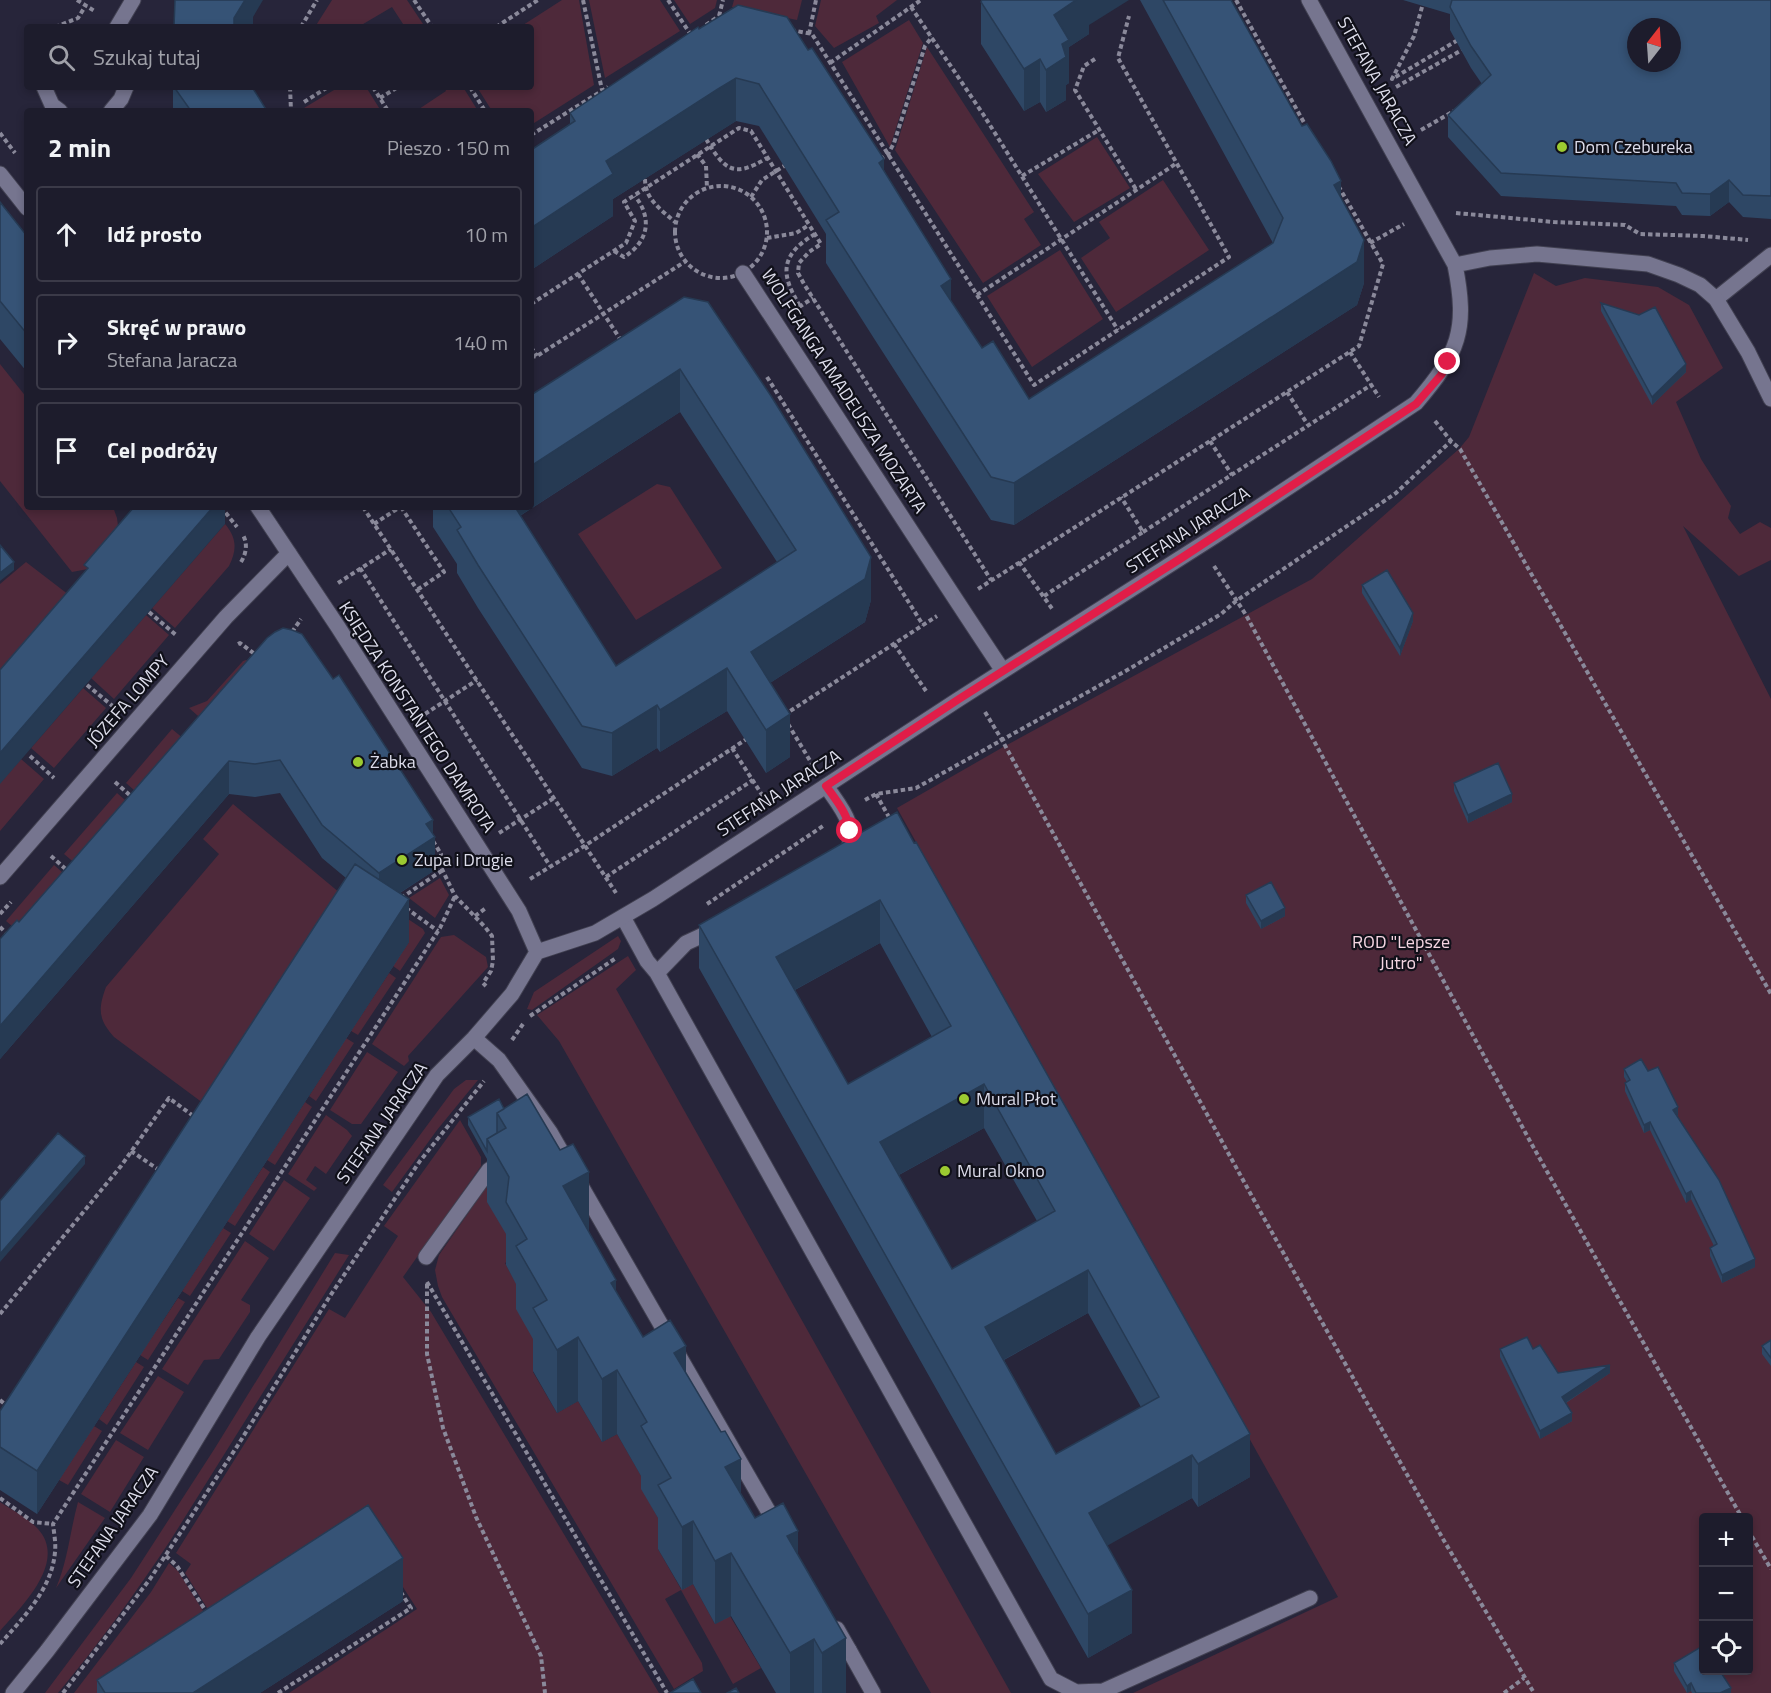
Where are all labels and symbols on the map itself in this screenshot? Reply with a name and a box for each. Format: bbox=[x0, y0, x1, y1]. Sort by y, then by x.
street label: STEFANA JARACZA bbox=[1331, 12, 1424, 150]
north arrow bbox=[1627, 18, 1681, 72]
place label: Dom Czebureka bbox=[1574, 133, 1693, 160]
marker: Dom Czebureka bbox=[1555, 140, 1569, 154]
street label: WOLFGANGA AMADEUSZA MOZARTA bbox=[755, 263, 934, 519]
route end bbox=[1434, 348, 1460, 374]
street label: STEFANA JARACZA bbox=[1120, 479, 1255, 580]
street label: KSIĘDZA KONSTANTEGO DAMROTA bbox=[332, 596, 503, 838]
street label: JÓZEFA LOMPY bbox=[80, 648, 176, 753]
street label: STEFANA JARACZA bbox=[711, 742, 846, 843]
place label: Żabka bbox=[370, 748, 416, 775]
marker: Żabka bbox=[351, 755, 365, 769]
route start bbox=[836, 817, 862, 843]
place label: Zupa i Drugie bbox=[414, 846, 513, 873]
marker: Zupa i Drugie bbox=[395, 853, 409, 867]
park label: ROD "Lepsze Jutro" bbox=[1352, 928, 1450, 976]
street label: STEFANA JARACZA bbox=[329, 1056, 434, 1189]
place label: Mural Płot bbox=[976, 1085, 1057, 1112]
marker: Mural Płot bbox=[957, 1092, 971, 1106]
place label: Mural Okno bbox=[957, 1157, 1045, 1184]
marker: Mural Okno bbox=[938, 1164, 952, 1178]
street label: STEFANA JARACZA bbox=[60, 1460, 165, 1593]

